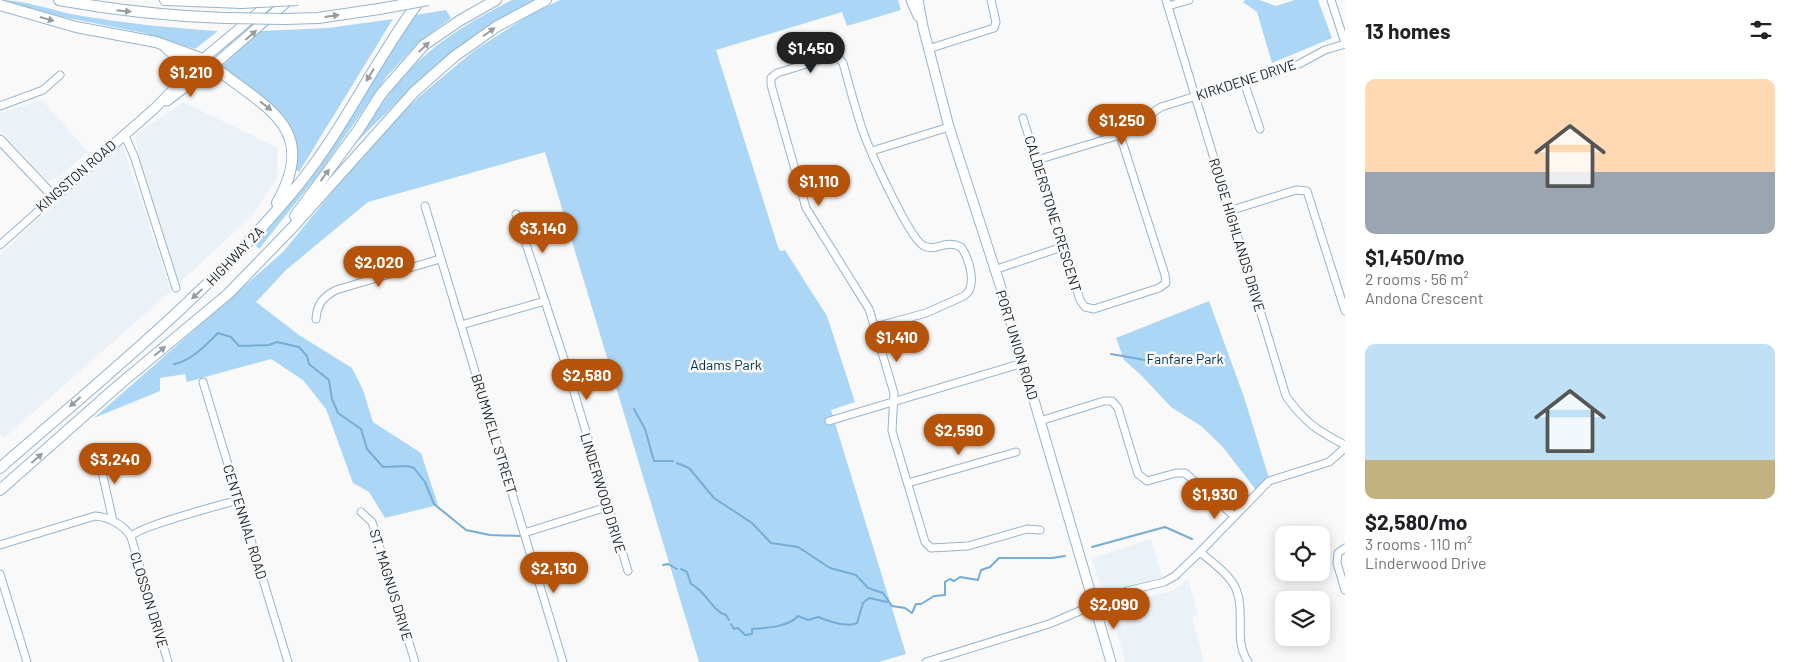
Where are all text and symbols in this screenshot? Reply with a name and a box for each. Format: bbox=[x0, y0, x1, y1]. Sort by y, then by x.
one-way arrow bbox=[117, 7, 133, 15]
one-way arrow bbox=[325, 12, 341, 20]
one-way arrow bbox=[39, 15, 54, 23]
icon: filters bbox=[1747, 16, 1775, 44]
text: 13 homes bbox=[1365, 18, 1450, 43]
one-way arrow bbox=[482, 27, 496, 37]
one-way arrow bbox=[244, 29, 257, 40]
pin: $1,450 bbox=[770, 32, 852, 74]
text: $1,450 bbox=[788, 38, 834, 57]
one-way arrow bbox=[417, 41, 429, 53]
street label: KIRKDENE DRIVE bbox=[1194, 55, 1298, 104]
pin: $1,210 bbox=[150, 56, 232, 98]
text: $1,210 bbox=[170, 62, 212, 81]
one-way arrow bbox=[365, 68, 375, 81]
one-way arrow bbox=[259, 101, 272, 112]
pin: $1,250 bbox=[1081, 104, 1163, 146]
text: $1,250 bbox=[1099, 110, 1145, 129]
icon: home bbox=[1525, 111, 1615, 201]
street label: CALDERSTONE CRESCENT bbox=[1021, 133, 1085, 294]
street label: KINGSTON ROAD bbox=[32, 136, 119, 215]
street label: ROUGE HIGHLANDS DRIVE bbox=[1206, 156, 1269, 314]
pin: $1,110 bbox=[778, 164, 860, 207]
one-way arrow bbox=[320, 168, 330, 182]
text: $1,110 bbox=[799, 171, 839, 190]
pin: $3,140 bbox=[502, 212, 584, 254]
text: $3,140 bbox=[520, 218, 566, 237]
street label: HIGHWAY 2A bbox=[202, 222, 267, 289]
text: $1,450/mo bbox=[1365, 244, 1465, 269]
pin: $2,020 bbox=[338, 246, 420, 288]
text: $2,020 bbox=[354, 252, 404, 271]
text: 2 rooms · 56 m² bbox=[1365, 269, 1469, 288]
one-way arrow bbox=[191, 288, 203, 300]
street label: PORT UNION ROAD bbox=[993, 288, 1042, 402]
text: Andona Crescent bbox=[1365, 288, 1483, 307]
pin: $1,410 bbox=[856, 320, 938, 363]
text: $1,410 bbox=[876, 327, 918, 346]
one-way arrow bbox=[153, 346, 166, 357]
park label: Fanfare Park bbox=[1147, 350, 1223, 367]
park label: Adams Park bbox=[690, 356, 762, 373]
pin: $2,580 bbox=[546, 358, 628, 401]
text: $2,580 bbox=[563, 365, 611, 384]
street label: BRUMWELL STREET bbox=[468, 372, 521, 496]
icon: home bbox=[1525, 376, 1615, 466]
one-way arrow bbox=[69, 397, 82, 408]
pin: $2,590 bbox=[918, 414, 1000, 456]
text: $2,590 bbox=[935, 420, 983, 439]
street label: LINDERWOOD DRIVE bbox=[577, 431, 630, 555]
pin: $3,240 bbox=[74, 442, 156, 485]
text: $3,240 bbox=[90, 449, 140, 468]
one-way arrow bbox=[30, 452, 42, 464]
street label: CENTENNIAL ROAD bbox=[220, 463, 271, 581]
pin: $1,930 bbox=[1174, 478, 1256, 520]
text: $1,930 bbox=[1192, 484, 1238, 503]
text: $2,580/mo bbox=[1365, 509, 1467, 534]
map controls bbox=[1275, 526, 1330, 646]
button: locate bbox=[1275, 526, 1330, 581]
street label: ST. MAGNUS DRIVE bbox=[366, 527, 417, 643]
text: 3 rooms · 110 m² bbox=[1365, 534, 1472, 553]
street label: CLOSSON DRIVE bbox=[127, 550, 172, 650]
pin: $2,130 bbox=[513, 552, 595, 594]
text: Linderwood Drive bbox=[1365, 553, 1487, 572]
text: $2,130 bbox=[531, 558, 577, 577]
pin: $2,090 bbox=[1073, 588, 1155, 630]
button: layers bbox=[1275, 591, 1330, 646]
text: $2,090 bbox=[1090, 594, 1138, 613]

